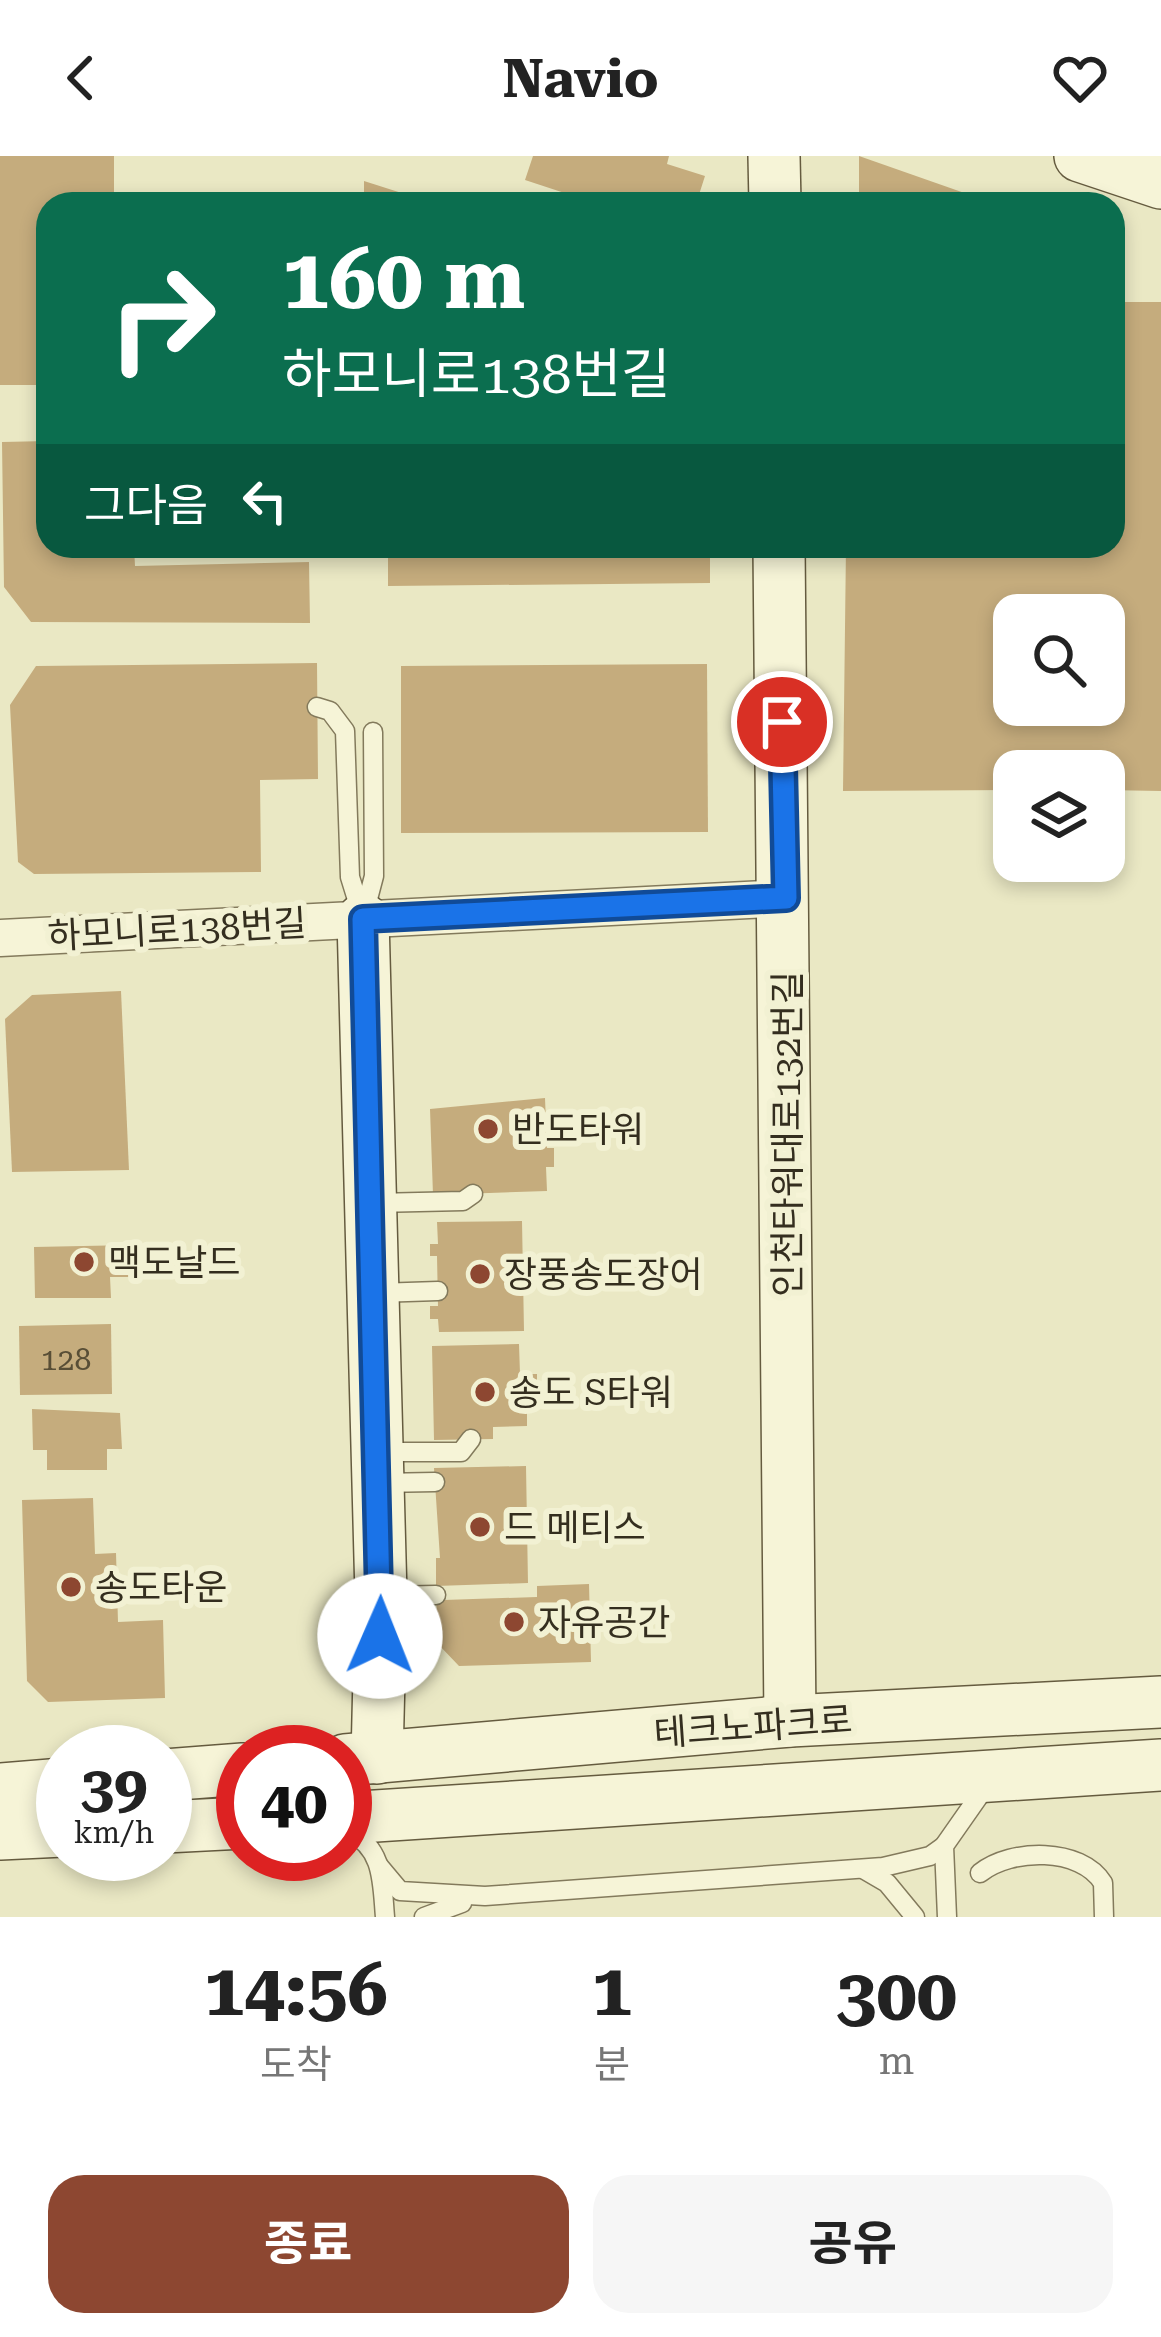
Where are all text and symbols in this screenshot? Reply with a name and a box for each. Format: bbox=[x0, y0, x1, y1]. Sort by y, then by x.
icon: back bbox=[48, 45, 114, 111]
icon: heart bbox=[1047, 45, 1113, 111]
text: Navio bbox=[502, 47, 659, 110]
text: 160 m bbox=[282, 230, 525, 328]
icon: right bbox=[84, 240, 240, 396]
text: 하모니로138번길 bbox=[282, 343, 671, 406]
icon: left bbox=[232, 468, 298, 534]
text: 그다음 bbox=[84, 479, 208, 532]
map controls bbox=[993, 594, 1125, 882]
button: search bbox=[993, 594, 1125, 726]
pin bbox=[731, 671, 833, 773]
icon: arrive bbox=[749, 689, 815, 755]
button: layers bbox=[993, 750, 1125, 882]
street label: 하모니로138번길 bbox=[47, 902, 308, 958]
street label: 인천타워대로132번길 bbox=[767, 971, 809, 1297]
place label: 반도타워 bbox=[512, 1109, 644, 1151]
marker: 반도타워 bbox=[475, 1116, 501, 1142]
place label: 맥도날드 bbox=[108, 1242, 240, 1284]
marker: 맥도날드 bbox=[71, 1249, 97, 1275]
place label: 장풍송도장어 bbox=[504, 1254, 703, 1296]
marker: 장풍송도장어 bbox=[467, 1261, 493, 1287]
house number: 128 bbox=[41, 1342, 91, 1377]
place label: 송도 S타워 bbox=[509, 1372, 673, 1414]
marker: 송도 S타워 bbox=[472, 1379, 498, 1405]
place label: 드 메티스 bbox=[504, 1507, 646, 1549]
marker: 드 메티스 bbox=[467, 1514, 493, 1540]
place label: 송도타운 bbox=[95, 1567, 227, 1609]
position arrow bbox=[317, 1573, 443, 1699]
marker: 송도타운 bbox=[58, 1574, 84, 1600]
place label: 자유공간 bbox=[538, 1602, 670, 1644]
marker: 자유공간 bbox=[501, 1609, 527, 1635]
street label: 테크노파크로 bbox=[652, 1699, 854, 1755]
speed limit sign: 40 bbox=[216, 1725, 372, 1881]
text: 39 bbox=[80, 1752, 148, 1823]
text: km/h bbox=[74, 1815, 154, 1850]
text: 14:56 bbox=[204, 1948, 388, 2033]
text: 1 bbox=[592, 1948, 632, 2033]
text: 300 bbox=[836, 1953, 957, 2038]
text: m bbox=[879, 2038, 914, 2084]
text: 도착 bbox=[260, 2042, 332, 2088]
text: 분 bbox=[594, 2042, 630, 2088]
button: 종료 bbox=[48, 2175, 569, 2313]
button: 공유 bbox=[593, 2175, 1113, 2313]

